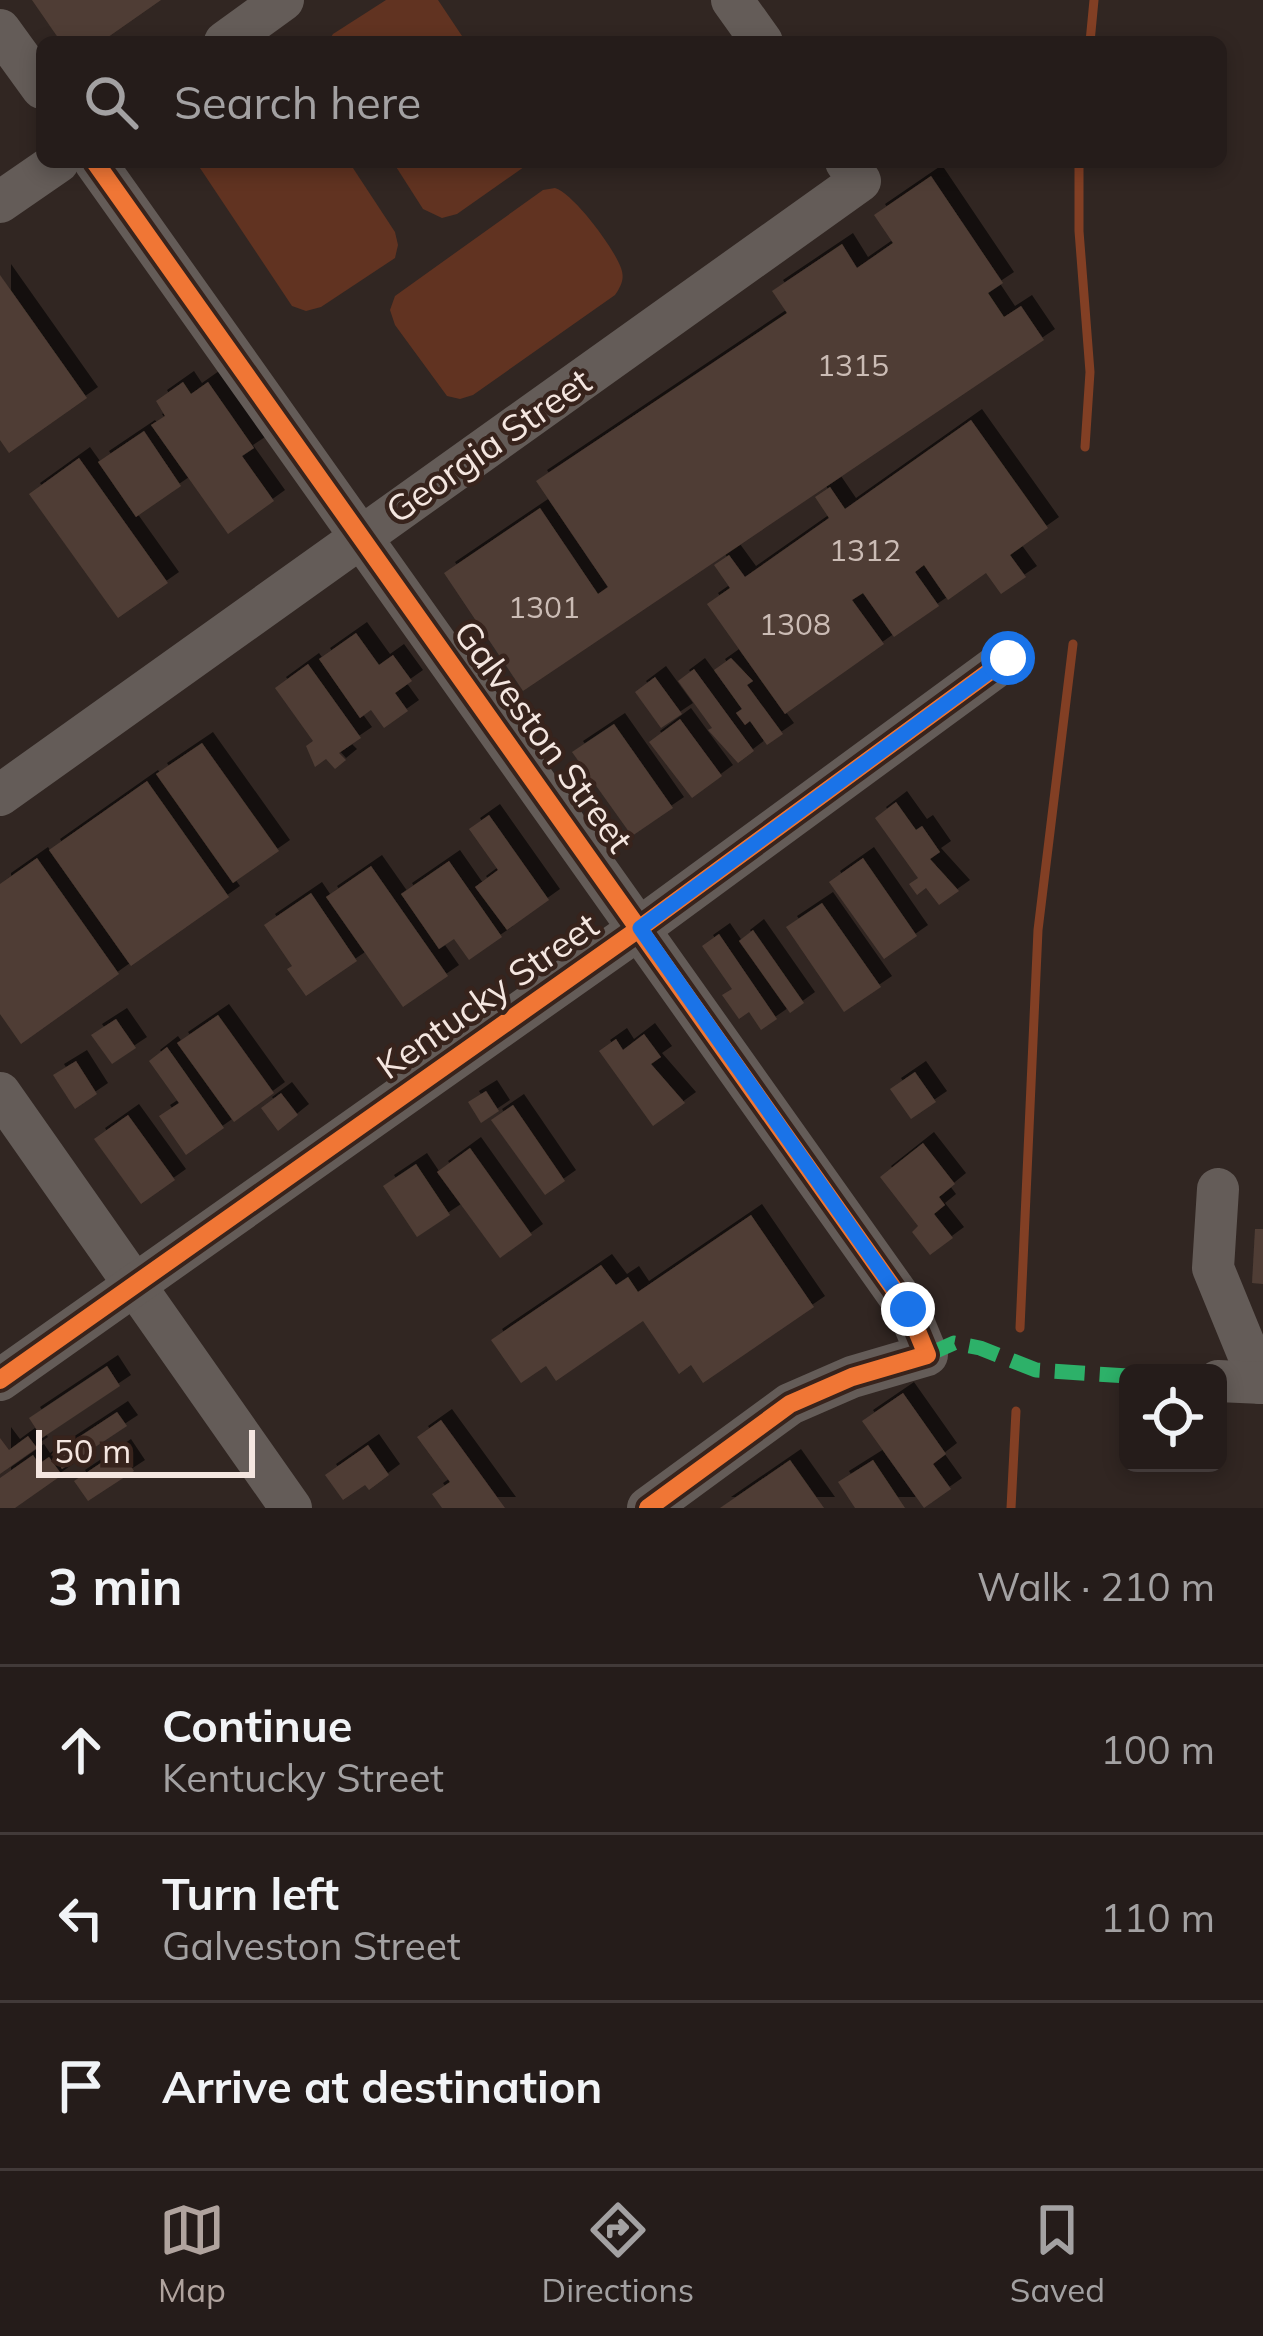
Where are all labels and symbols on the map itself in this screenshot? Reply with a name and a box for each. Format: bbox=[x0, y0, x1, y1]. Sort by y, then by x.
house number: 1315 bbox=[817, 346, 889, 384]
street label: Georgia Street bbox=[377, 358, 599, 532]
house number: 1312 bbox=[829, 531, 901, 569]
house number: 1301 bbox=[508, 588, 580, 626]
house number: 1308 bbox=[759, 605, 831, 643]
street label: Galveston Street bbox=[445, 611, 643, 861]
route start bbox=[981, 631, 1035, 685]
street label: Kentucky Street bbox=[367, 902, 607, 1088]
route end bbox=[881, 1282, 935, 1336]
scale bar bbox=[36, 1424, 255, 1477]

